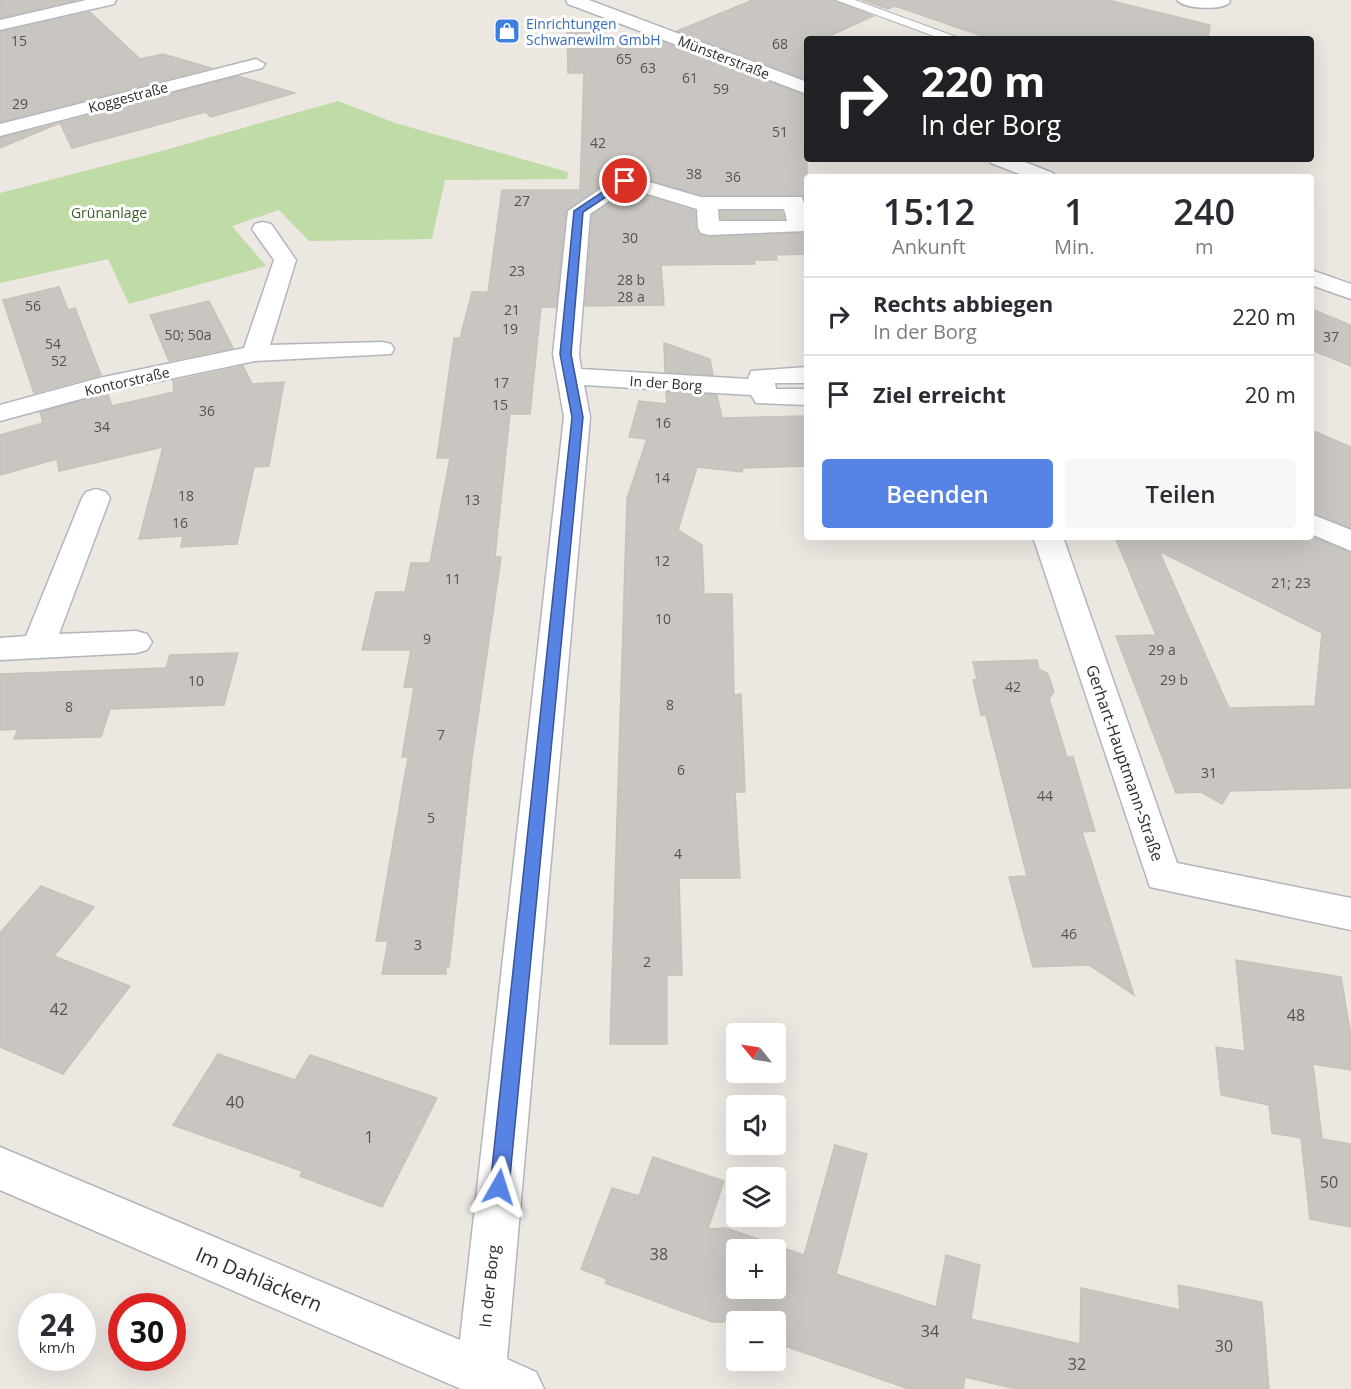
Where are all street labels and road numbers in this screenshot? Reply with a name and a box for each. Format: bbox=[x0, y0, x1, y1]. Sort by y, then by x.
street label: Münsterstraße bbox=[675, 31, 773, 83]
street label: Koggestraße bbox=[86, 77, 170, 117]
street label: Kontorstraße bbox=[83, 362, 171, 400]
street label: In der Borg bbox=[629, 371, 703, 395]
street label: Gerhart-Hauptmann-Straße bbox=[1081, 662, 1169, 864]
street label: Im Dahläckern bbox=[192, 1240, 326, 1318]
street label: In der Borg bbox=[474, 1243, 504, 1328]

